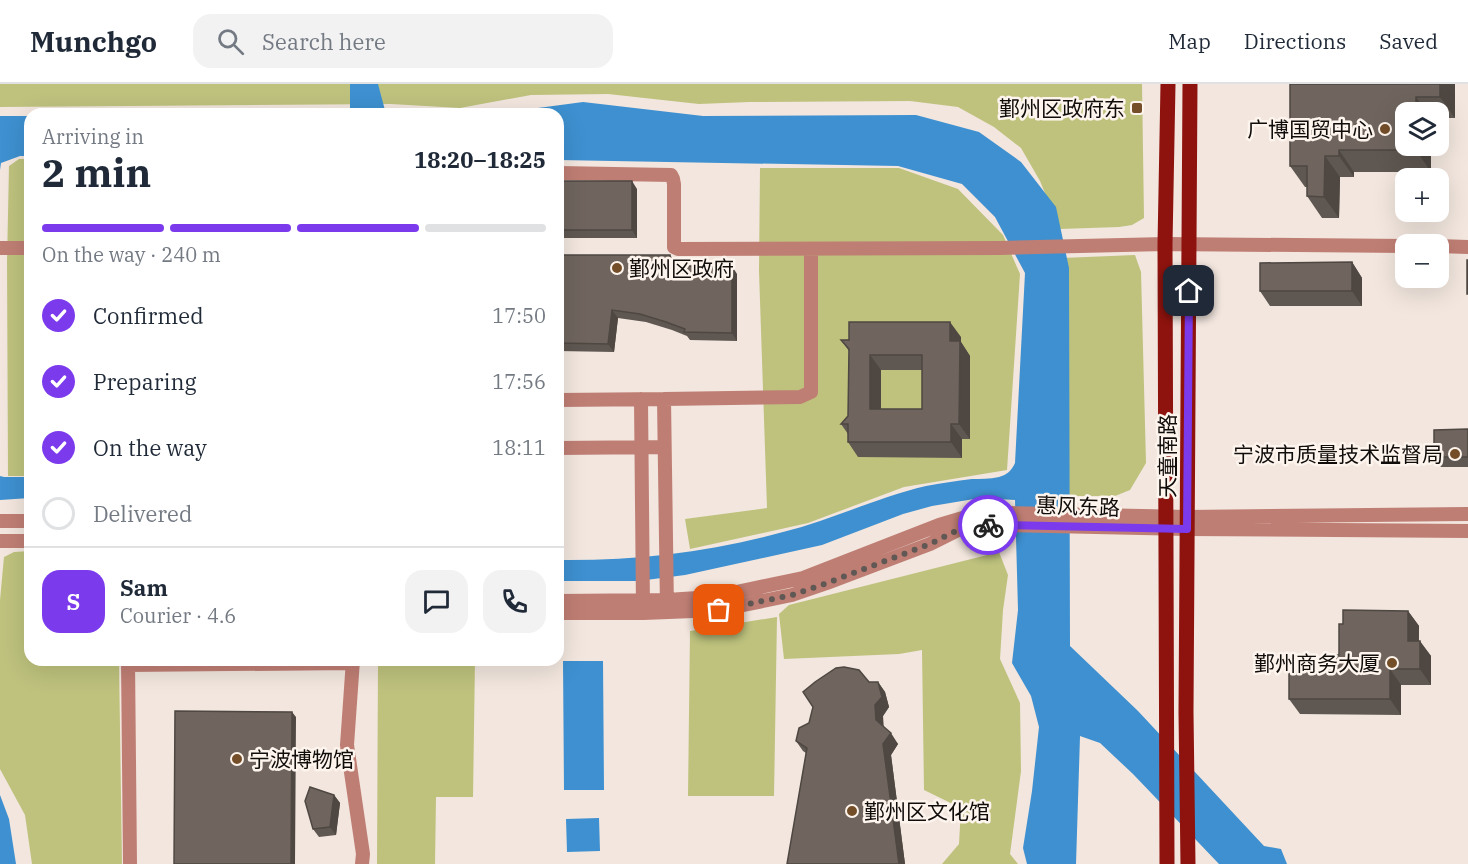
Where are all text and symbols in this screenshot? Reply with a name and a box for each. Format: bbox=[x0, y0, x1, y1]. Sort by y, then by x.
search box bbox=[193, 14, 613, 68]
text: Munchgo bbox=[30, 23, 157, 60]
icon: search bbox=[214, 25, 247, 58]
text: Search here bbox=[262, 27, 386, 56]
text: Map bbox=[1168, 27, 1211, 55]
text: Directions bbox=[1244, 27, 1346, 55]
text: Saved bbox=[1379, 27, 1438, 55]
place label: 鄞州区政府东 bbox=[999, 94, 1125, 122]
marker: 鄞州区政府东 bbox=[1130, 101, 1144, 115]
map controls bbox=[1395, 102, 1449, 288]
button: layers bbox=[1395, 102, 1449, 156]
place label: 广博国贸中心 bbox=[1247, 115, 1373, 143]
marker: 广博国贸中心 bbox=[1378, 122, 1392, 136]
text: Arriving in bbox=[42, 123, 144, 150]
text: 18:20–18:25 bbox=[414, 145, 546, 174]
text: 2 min bbox=[42, 147, 151, 198]
button: + bbox=[1395, 168, 1449, 222]
button: − bbox=[1395, 234, 1449, 288]
text: On the way · 240 m bbox=[42, 241, 221, 268]
place label: 鄞州区政府 bbox=[629, 254, 734, 282]
marker: 鄞州区政府 bbox=[610, 261, 624, 275]
pin bbox=[1163, 265, 1214, 316]
icon: home bbox=[1172, 274, 1205, 307]
icon: check bbox=[42, 299, 75, 332]
text: Confirmed bbox=[93, 301, 204, 330]
text: 17:50 bbox=[492, 302, 546, 329]
icon: check bbox=[42, 365, 75, 398]
text: Preparing bbox=[93, 367, 197, 396]
text: 17:56 bbox=[492, 368, 546, 395]
street label: 天童南路 bbox=[1153, 414, 1181, 498]
icon: check bbox=[42, 431, 75, 464]
text: On the way bbox=[93, 433, 207, 462]
text: 18:11 bbox=[492, 434, 546, 461]
place label: 宁波市质量技术监督局 bbox=[1233, 440, 1443, 468]
marker: 宁波市质量技术监督局 bbox=[1448, 447, 1462, 461]
street label: 惠风东路 bbox=[1036, 491, 1120, 521]
courier bbox=[958, 495, 1018, 555]
text: Delivered bbox=[93, 499, 192, 528]
icon: bike bbox=[972, 509, 1005, 542]
button: chat bbox=[405, 570, 468, 633]
button: phone bbox=[483, 570, 546, 633]
text: Sam bbox=[120, 573, 168, 602]
pin bbox=[693, 584, 744, 635]
text: S bbox=[67, 587, 80, 616]
icon: bag bbox=[702, 593, 735, 626]
text: Courier · 4.6 bbox=[120, 602, 236, 629]
place label: 鄞州商务大厦 bbox=[1254, 649, 1380, 677]
marker: 鄞州商务大厦 bbox=[1385, 656, 1399, 670]
place label: 宁波博物馆 bbox=[249, 745, 354, 773]
marker: 宁波博物馆 bbox=[230, 752, 244, 766]
place label: 鄞州区文化馆 bbox=[864, 797, 990, 825]
marker: 鄞州区文化馆 bbox=[845, 804, 859, 818]

